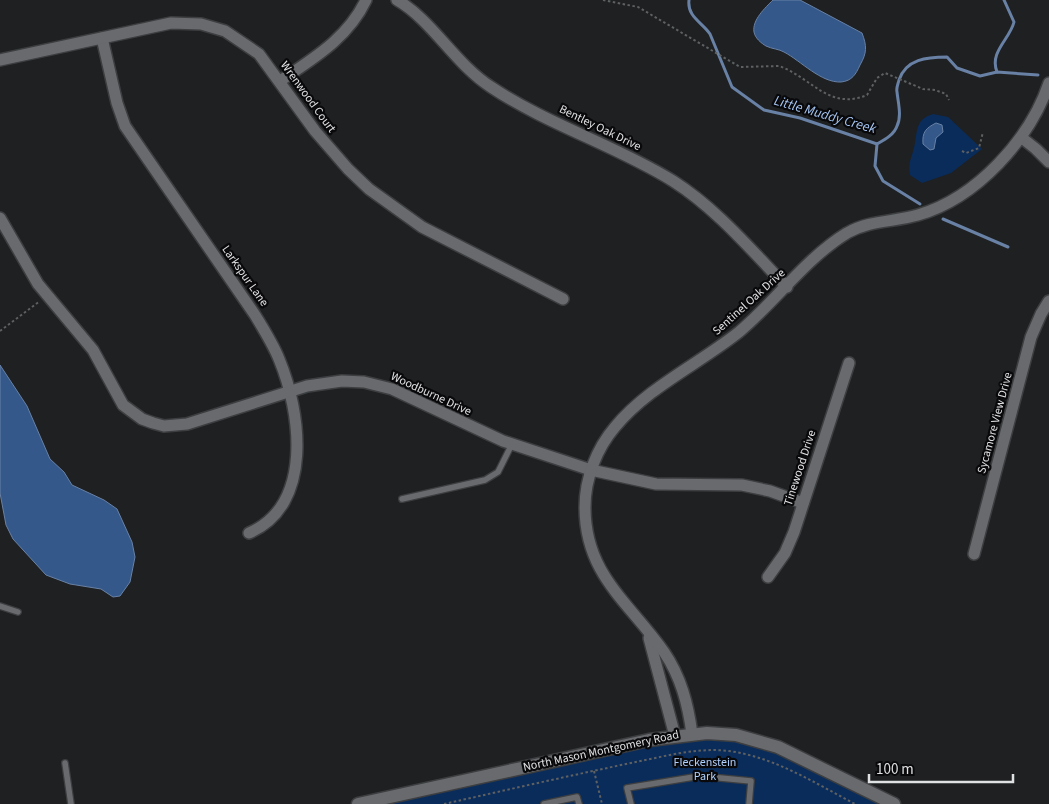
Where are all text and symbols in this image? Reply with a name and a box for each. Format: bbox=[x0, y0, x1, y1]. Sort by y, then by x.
street label: Wrenwood Court bbox=[276, 58, 340, 136]
water label: Little Muddy Creek bbox=[772, 91, 879, 139]
street label: Bentley Oak Drive bbox=[556, 101, 644, 155]
street label: Larkspur Lane bbox=[218, 242, 272, 310]
street label: Sentinel Oak Drive bbox=[709, 265, 789, 339]
street label: Woodburne Drive bbox=[388, 368, 474, 420]
street label: Sycamore View Drive bbox=[973, 370, 1017, 476]
street label: Tinewood Drive bbox=[780, 428, 820, 508]
street label: North Mason Montgomery Road bbox=[522, 726, 680, 776]
scale bar bbox=[869, 752, 1013, 784]
park label: Fleckenstein Park bbox=[674, 754, 736, 785]
text: 100 m bbox=[876, 759, 914, 780]

